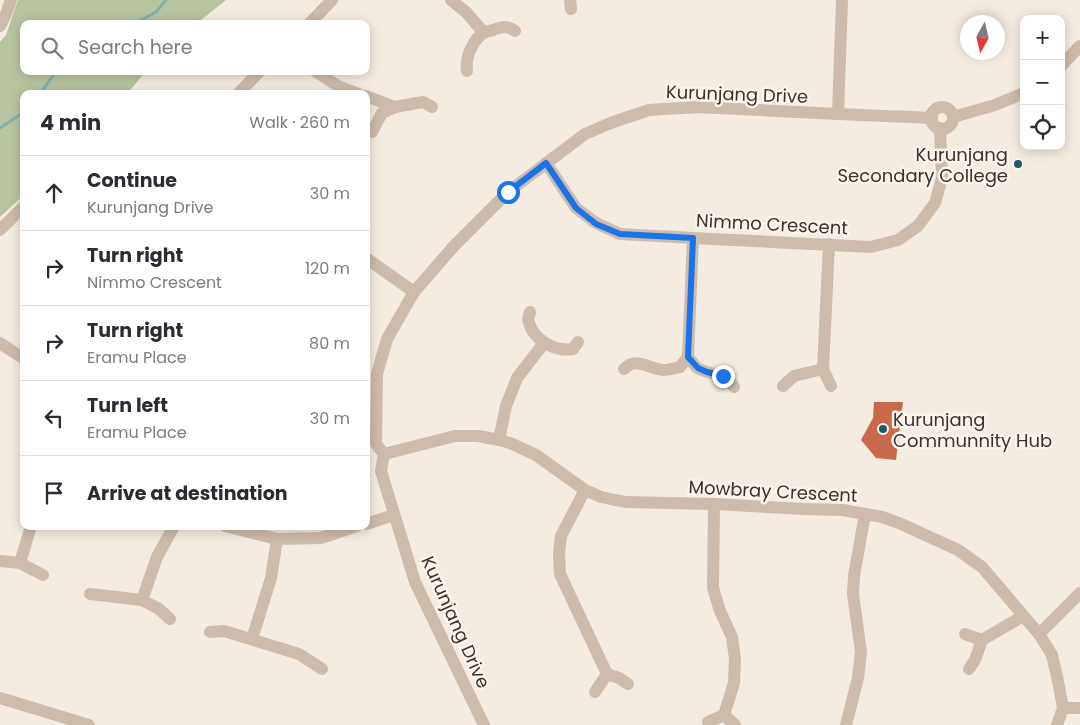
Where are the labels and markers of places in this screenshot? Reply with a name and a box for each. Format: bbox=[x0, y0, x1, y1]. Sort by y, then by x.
place label: Kurunjang Secondary College bbox=[838, 142, 1008, 188]
marker: Kurunjang Secondary College bbox=[1012, 158, 1024, 170]
place label: Kurunjang Communnity Hub bbox=[893, 407, 1052, 453]
marker: Kurunjang Communnity Hub bbox=[877, 423, 889, 435]

